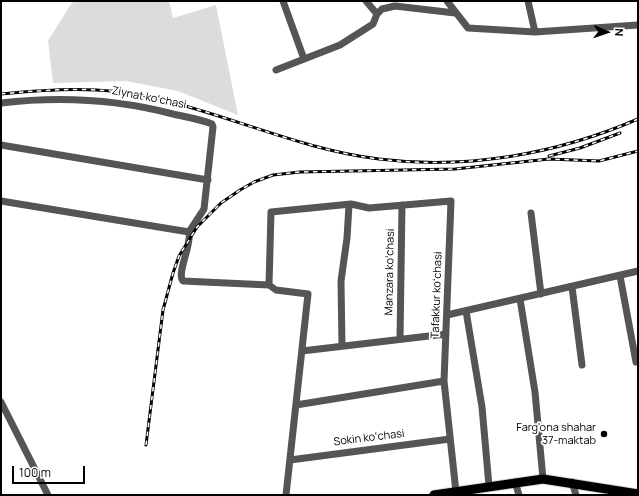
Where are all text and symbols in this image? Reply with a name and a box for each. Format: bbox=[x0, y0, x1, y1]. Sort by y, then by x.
north arrow bbox=[587, 12, 627, 52]
text: N bbox=[612, 28, 627, 37]
street label: Ziynat koʻchasi bbox=[111, 84, 187, 112]
street label: Manzara koʻchasi bbox=[383, 228, 397, 316]
street label: Tafakkur koʻchasi bbox=[429, 251, 445, 339]
place label: Farg'ona shahar 37-maktab bbox=[516, 421, 596, 447]
street label: Sokin koʻchasi bbox=[333, 427, 405, 449]
marker: Farg'ona shahar 37-maktab bbox=[599, 429, 609, 439]
scale bar bbox=[14, 458, 87, 484]
text: 100 m bbox=[19, 464, 51, 481]

